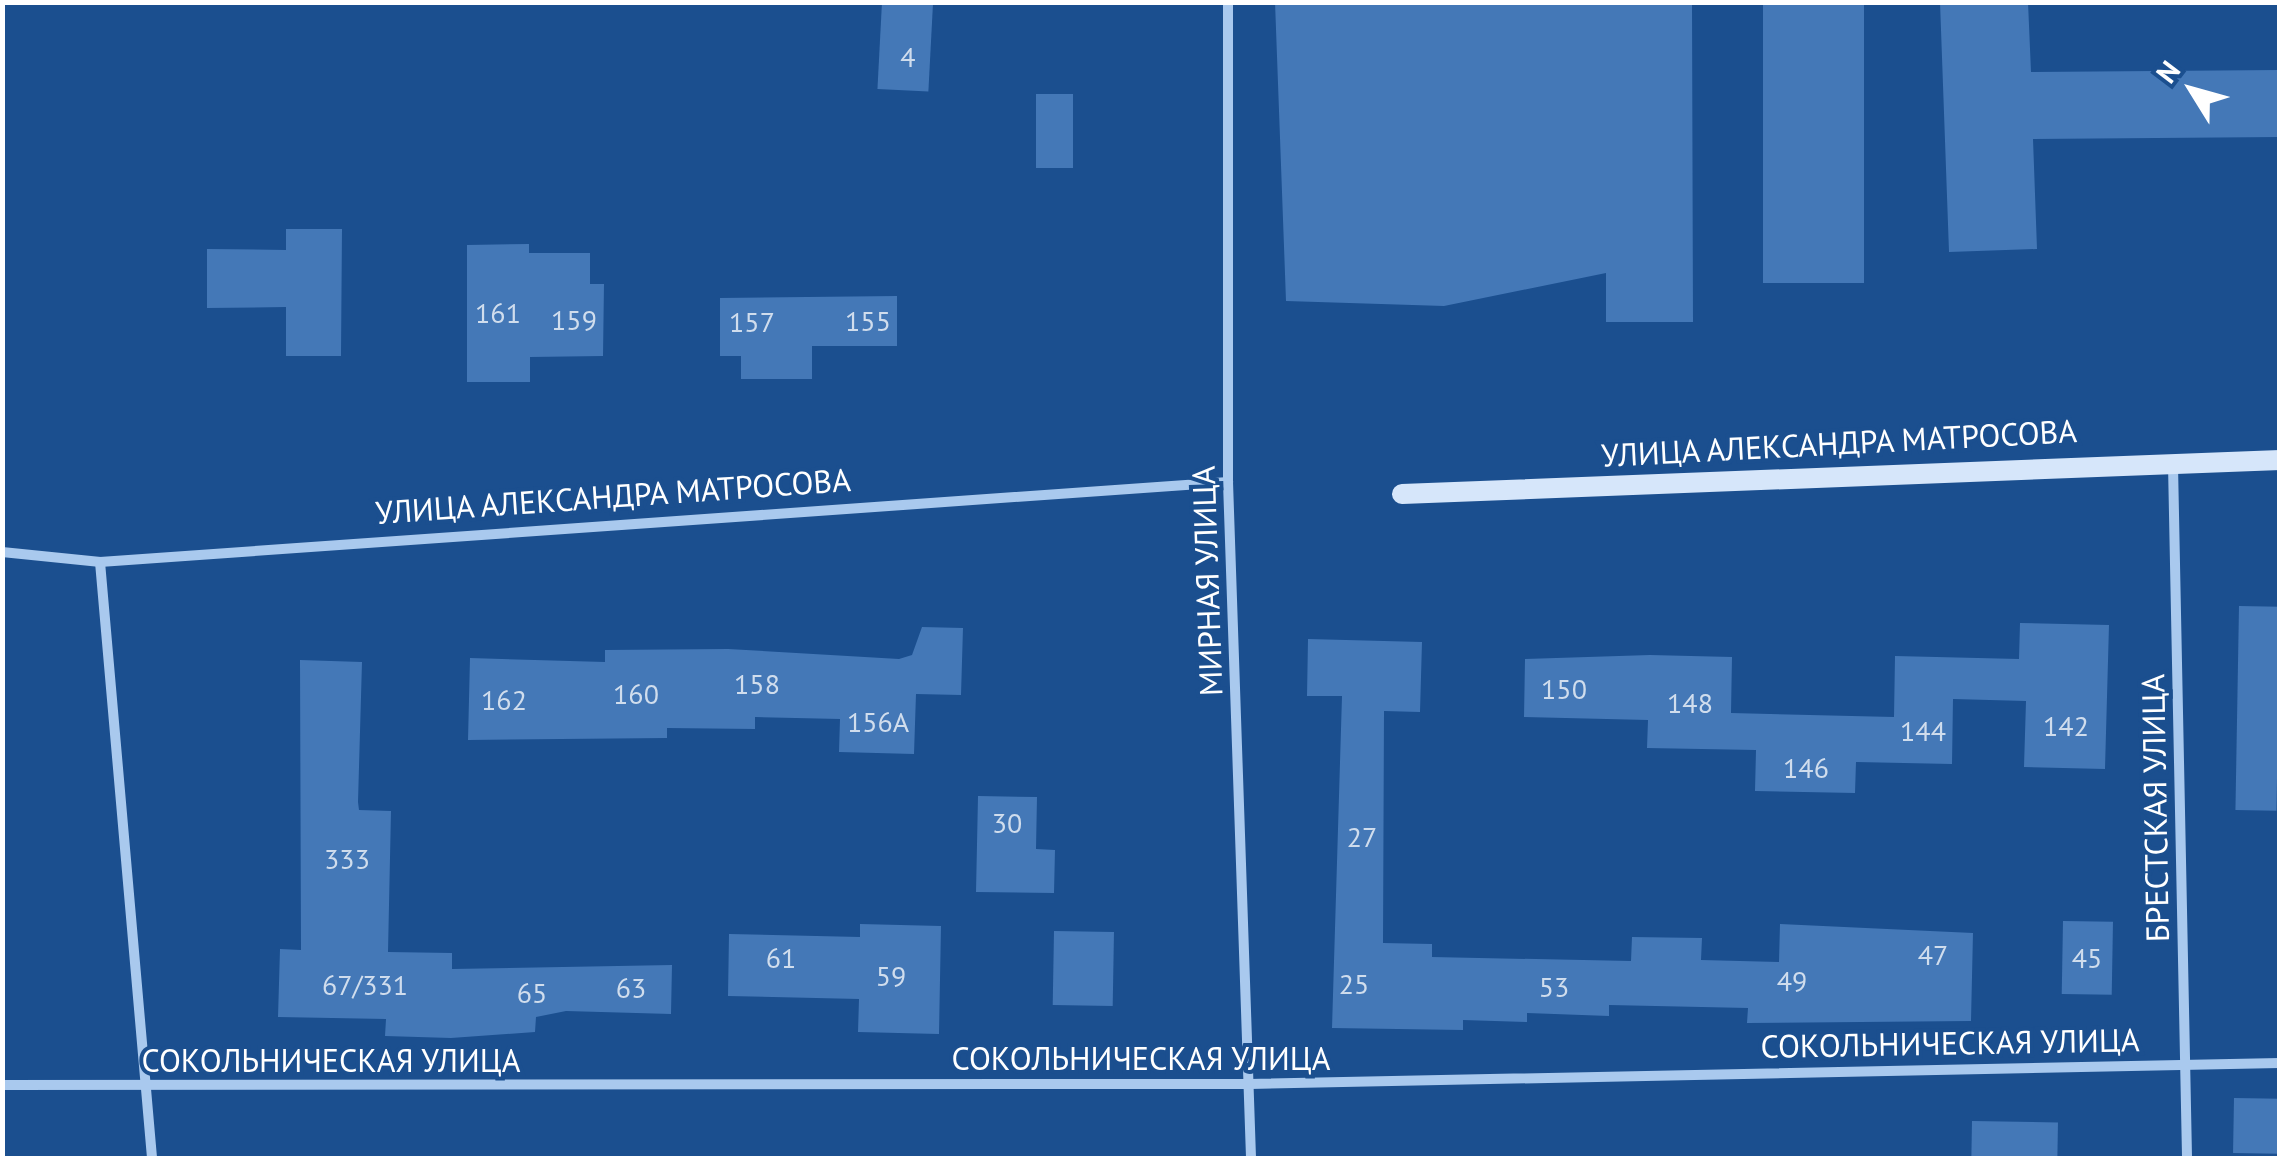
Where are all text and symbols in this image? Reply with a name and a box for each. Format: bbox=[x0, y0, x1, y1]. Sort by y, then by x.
house number: 4 bbox=[900, 40, 916, 74]
north arrow bbox=[2142, 40, 2242, 140]
text: N bbox=[2147, 53, 2188, 90]
house number: 161 bbox=[475, 296, 521, 330]
house number: 159 bbox=[551, 303, 597, 337]
house number: 155 bbox=[845, 304, 891, 338]
house number: 157 bbox=[729, 305, 775, 339]
street label: УЛИЦА АЛЕКСАНДРА МАТРОСОВА bbox=[1598, 411, 2080, 475]
street label: УЛИЦА АЛЕКСАНДРА МАТРОСОВА bbox=[372, 460, 854, 532]
street label: МИРНАЯ УЛИЦА bbox=[1184, 465, 1230, 697]
house number: 158 bbox=[734, 667, 780, 701]
house number: 150 bbox=[1541, 672, 1587, 706]
street label: БРЕСТСКАЯ УЛИЦА bbox=[2133, 673, 2177, 943]
house number: 160 bbox=[613, 677, 659, 711]
house number: 162 bbox=[481, 683, 527, 717]
house number: 148 bbox=[1667, 686, 1713, 720]
house number: 156А bbox=[847, 705, 909, 739]
house number: 142 bbox=[2043, 709, 2089, 743]
house number: 144 bbox=[1900, 714, 1946, 748]
house number: 146 bbox=[1783, 751, 1829, 785]
house number: 30 bbox=[992, 806, 1022, 840]
house number: 27 bbox=[1347, 820, 1377, 854]
house number: 333 bbox=[324, 842, 370, 876]
house number: 47 bbox=[1918, 938, 1948, 972]
house number: 61 bbox=[766, 941, 796, 975]
house number: 45 bbox=[2072, 941, 2102, 975]
house number: 59 bbox=[876, 959, 906, 993]
house number: 49 bbox=[1777, 964, 1807, 998]
house number: 25 bbox=[1339, 967, 1369, 1001]
house number: 67/331 bbox=[322, 968, 408, 1002]
house number: 53 bbox=[1539, 970, 1569, 1004]
house number: 63 bbox=[616, 971, 646, 1005]
house number: 65 bbox=[517, 976, 547, 1010]
street label: СОКОЛЬНИЧЕСКАЯ УЛИЦА bbox=[1760, 1020, 2140, 1066]
street label: СОКОЛЬНИЧЕСКАЯ УЛИЦА bbox=[951, 1039, 1331, 1077]
street label: СОКОЛЬНИЧЕСКАЯ УЛИЦА bbox=[141, 1041, 521, 1079]

